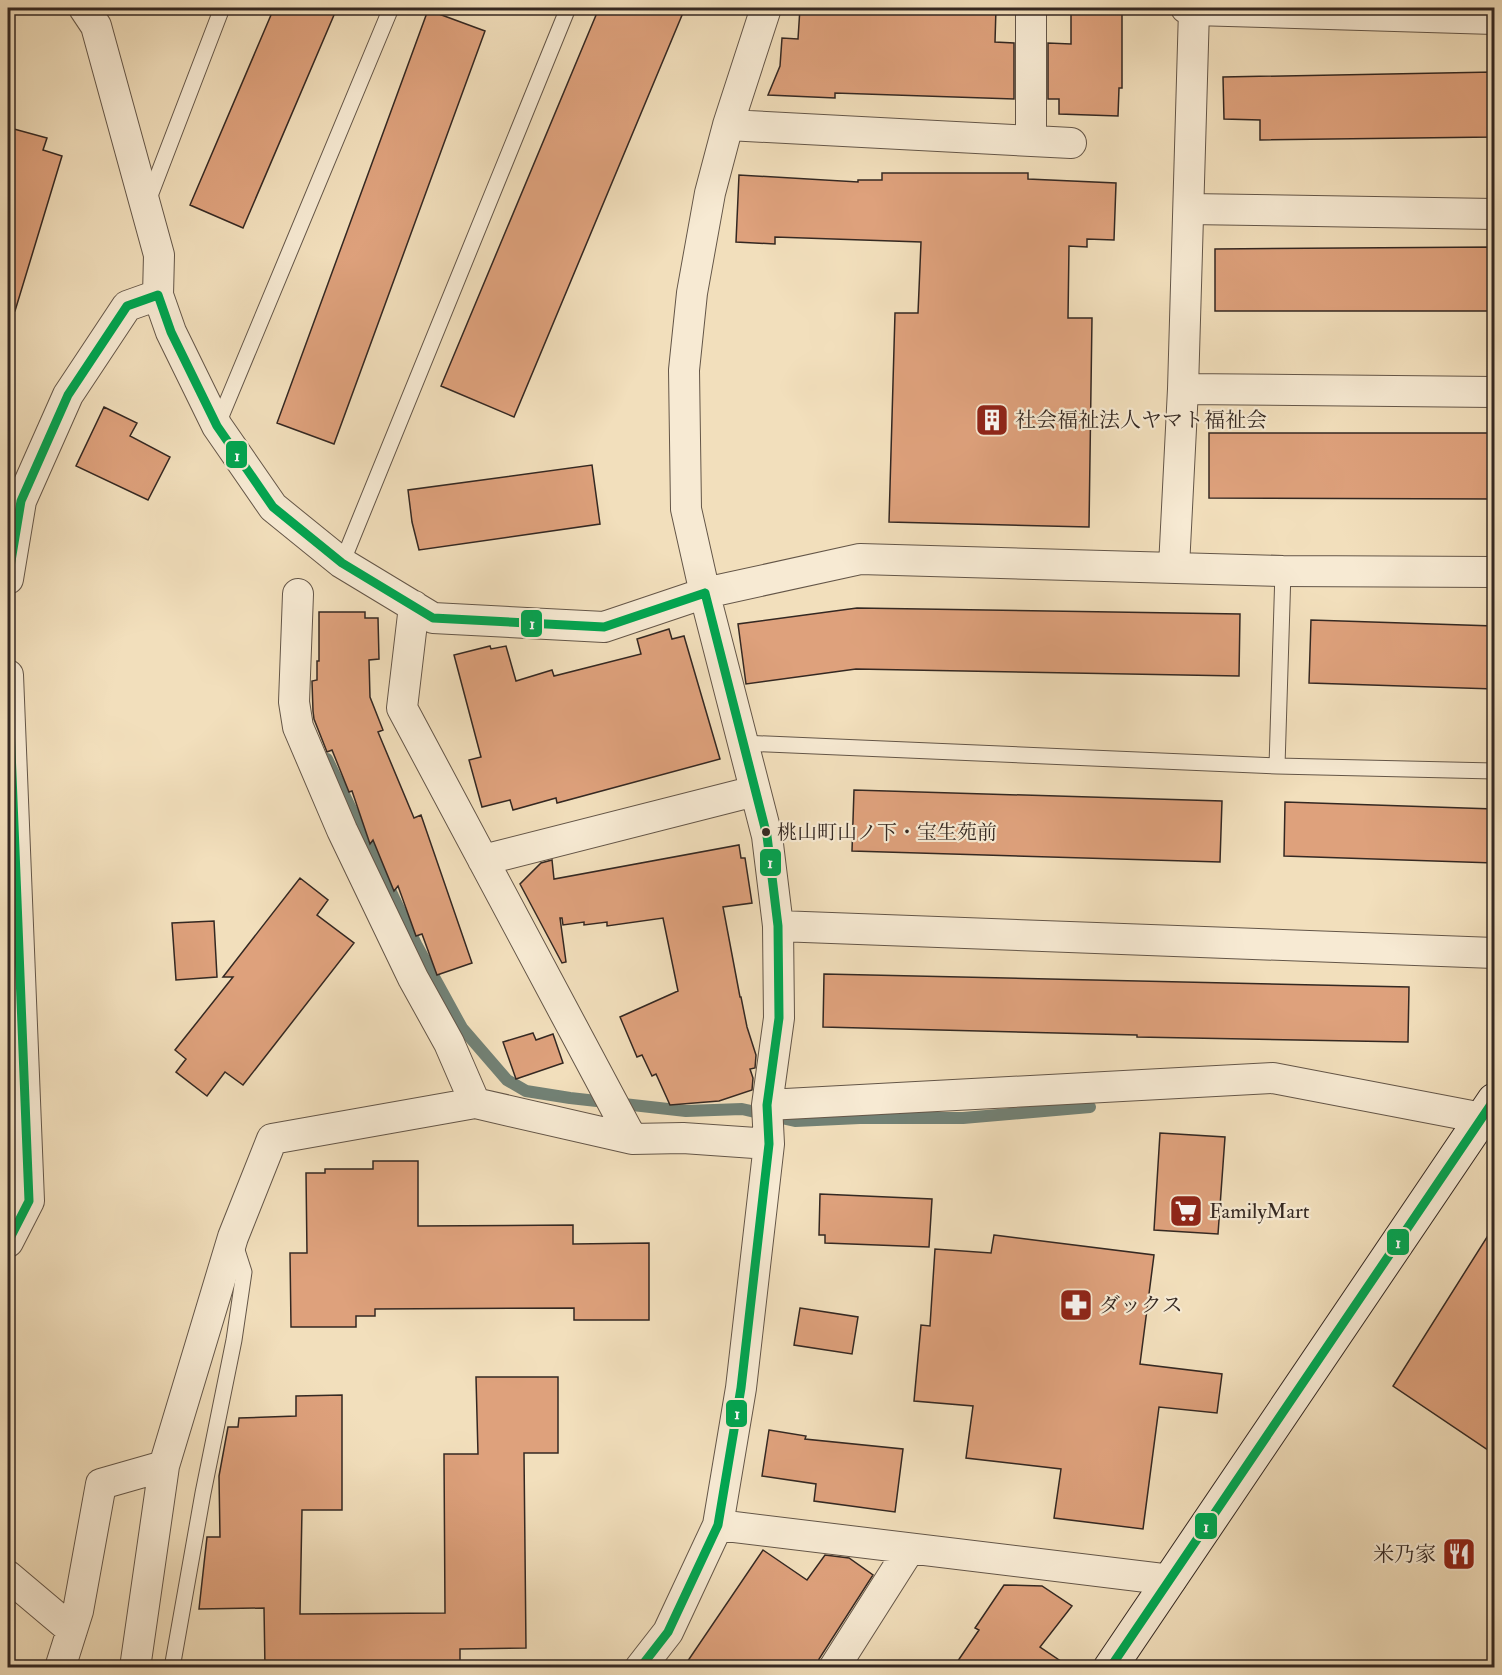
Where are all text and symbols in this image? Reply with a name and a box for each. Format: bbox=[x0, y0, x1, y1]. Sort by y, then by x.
building icon: 社会福祉法人ヤマト福祉会 bbox=[974, 402, 1010, 438]
place label: 社会福祉法人ヤマト福祉会 bbox=[1015, 407, 1267, 434]
line badge: 1 bbox=[225, 440, 248, 469]
text: 1 bbox=[234, 446, 240, 466]
line badge: 1 bbox=[520, 609, 543, 638]
text: 1 bbox=[529, 614, 535, 634]
place label: 桃山町山ノ下・宝生苑前 bbox=[777, 820, 997, 845]
marker: 桃山町山ノ下・宝生苑前 bbox=[760, 826, 772, 838]
line badge: 1 bbox=[759, 848, 782, 877]
text: 1 bbox=[767, 853, 773, 873]
supermarket icon: FamilyMart bbox=[1168, 1193, 1204, 1229]
place label: FamilyMart bbox=[1209, 1198, 1310, 1225]
line badge: 1 bbox=[1386, 1228, 1410, 1256]
text: 1 bbox=[1395, 1233, 1401, 1253]
pharmacy icon: ダックス bbox=[1058, 1287, 1094, 1323]
place label: ダックス bbox=[1099, 1292, 1183, 1319]
line badge: 1 bbox=[725, 1399, 748, 1428]
text: 1 bbox=[734, 1404, 740, 1424]
line badge: 1 bbox=[1194, 1512, 1218, 1540]
text: 1 bbox=[1203, 1517, 1209, 1537]
restaurant icon: 米乃家 bbox=[1441, 1536, 1477, 1572]
place label: 米乃家 bbox=[1373, 1541, 1436, 1568]

